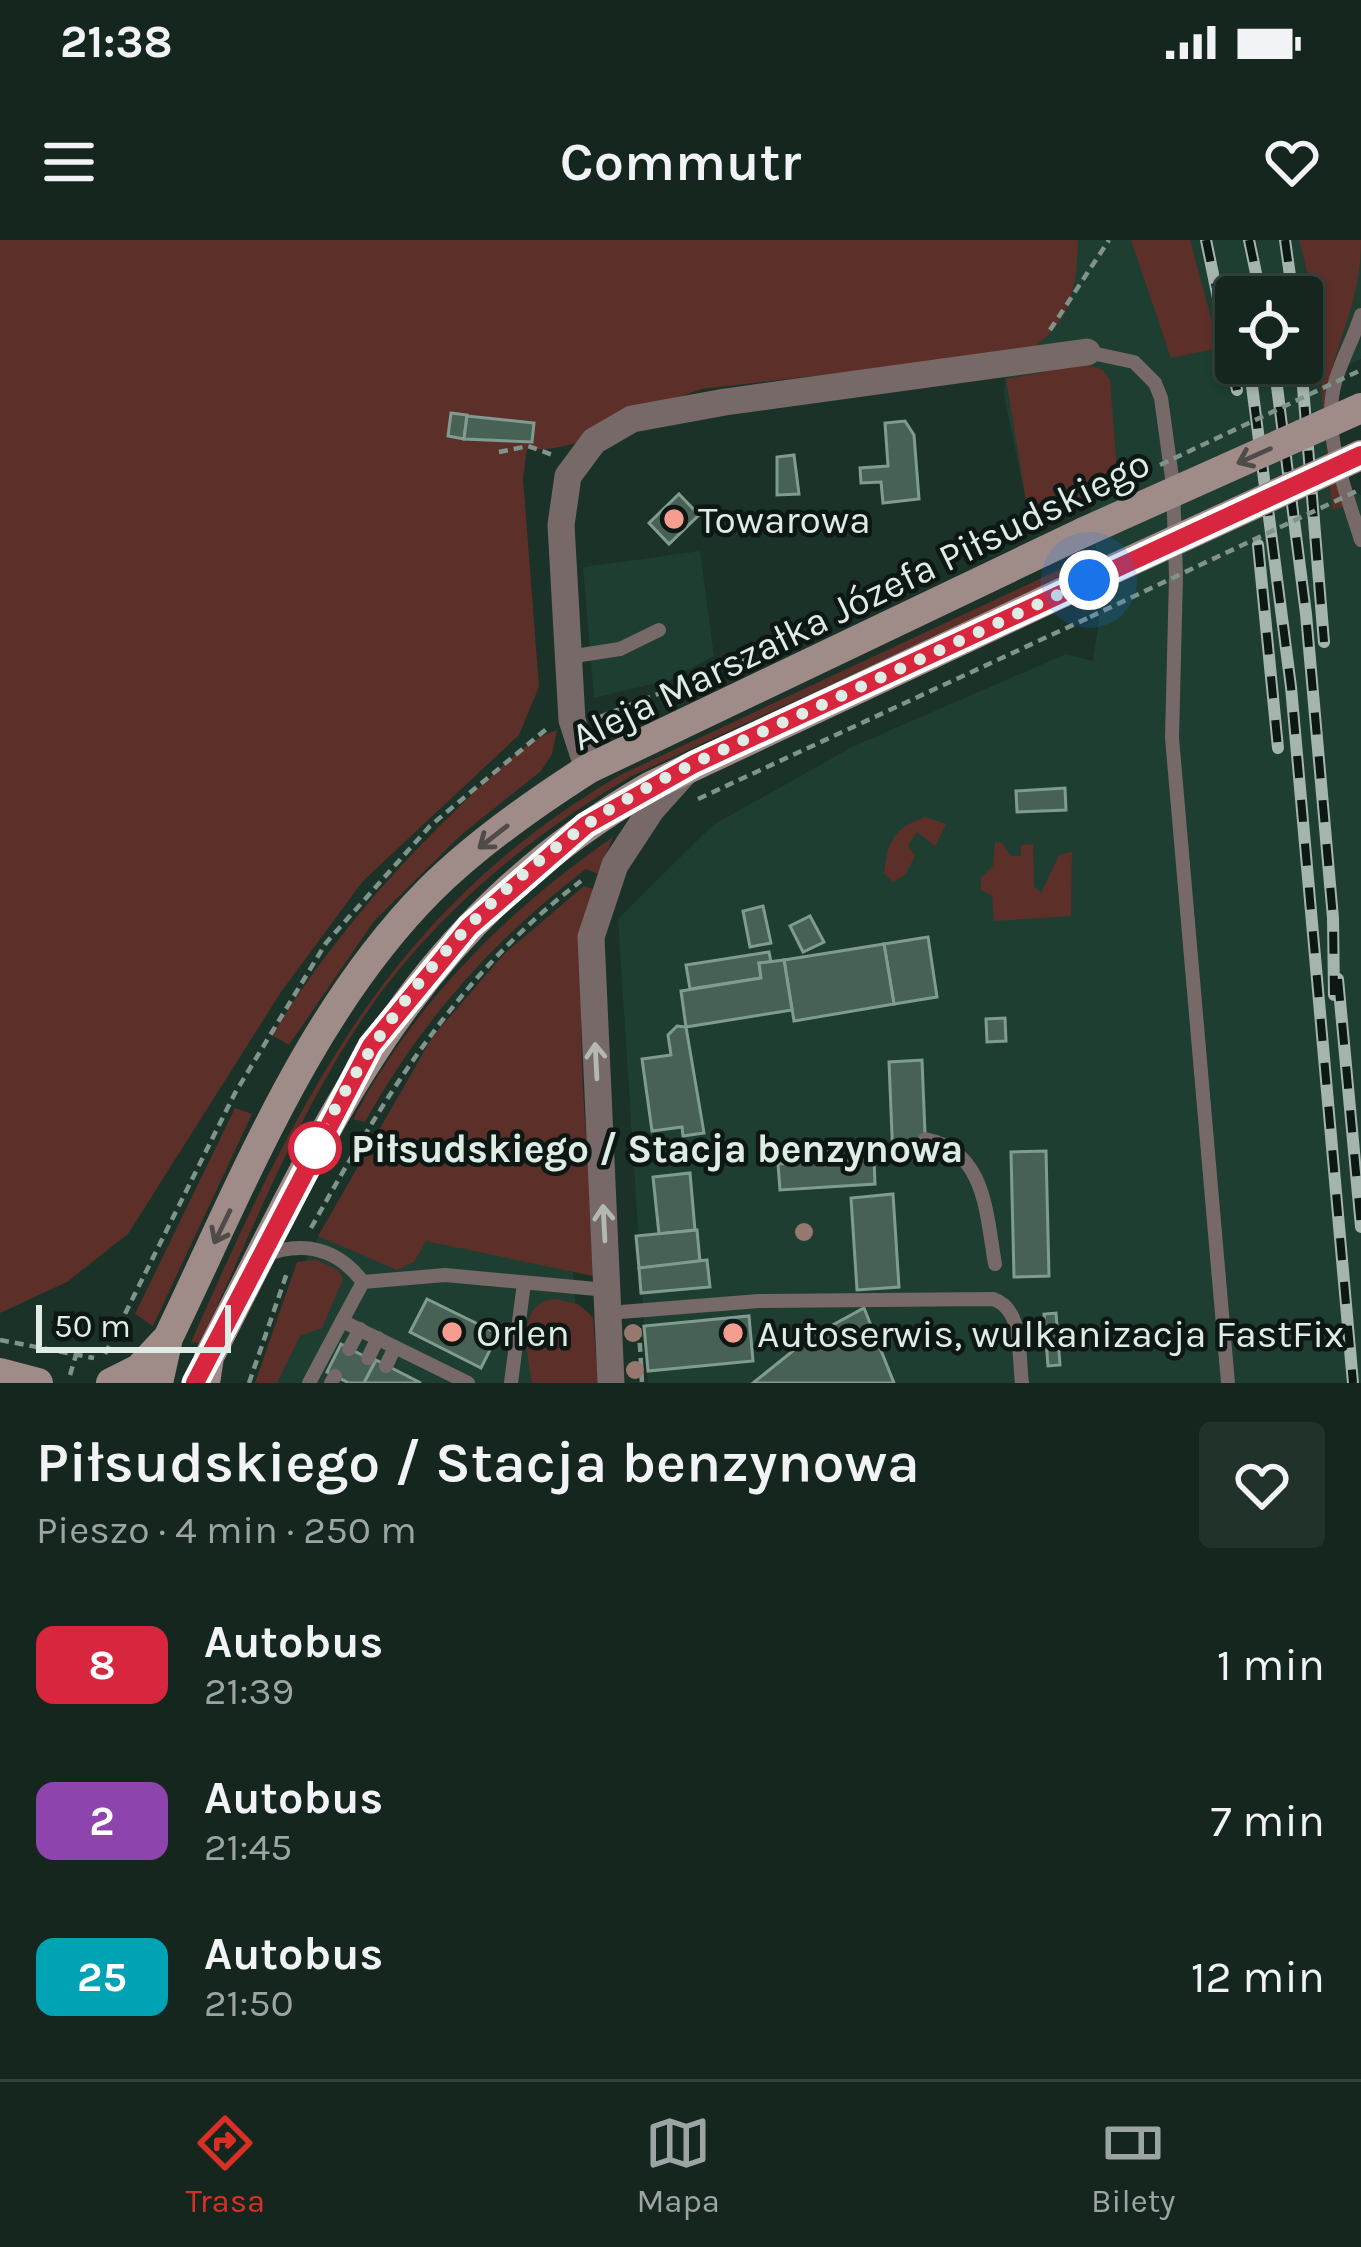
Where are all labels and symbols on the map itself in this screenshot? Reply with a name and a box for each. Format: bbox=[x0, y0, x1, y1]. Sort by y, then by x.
street label: Aleja Marszałka Józefa Piłsudskiego bbox=[564, 439, 1157, 760]
one-way arrow bbox=[1237, 446, 1273, 468]
place label: Towarowa bbox=[698, 497, 871, 543]
marker: Towarowa bbox=[661, 506, 687, 532]
your location bbox=[1059, 550, 1119, 610]
one-way arrow bbox=[478, 823, 510, 850]
one-way arrow bbox=[584, 1042, 607, 1081]
marker: Piłsudskiego / Stacja benzynowa bbox=[290, 1123, 340, 1173]
place label: Piłsudskiego / Stacja benzynowa bbox=[351, 1126, 963, 1172]
one-way arrow bbox=[592, 1204, 615, 1243]
one-way arrow bbox=[210, 1208, 232, 1244]
scale bar bbox=[36, 1299, 231, 1352]
place label: Orlen bbox=[476, 1310, 570, 1356]
place label: Autoserwis, wulkanizacja FastFix bbox=[757, 1311, 1344, 1357]
marker: Orlen bbox=[439, 1319, 465, 1345]
marker: Autoserwis, wulkanizacja FastFix bbox=[720, 1320, 746, 1346]

